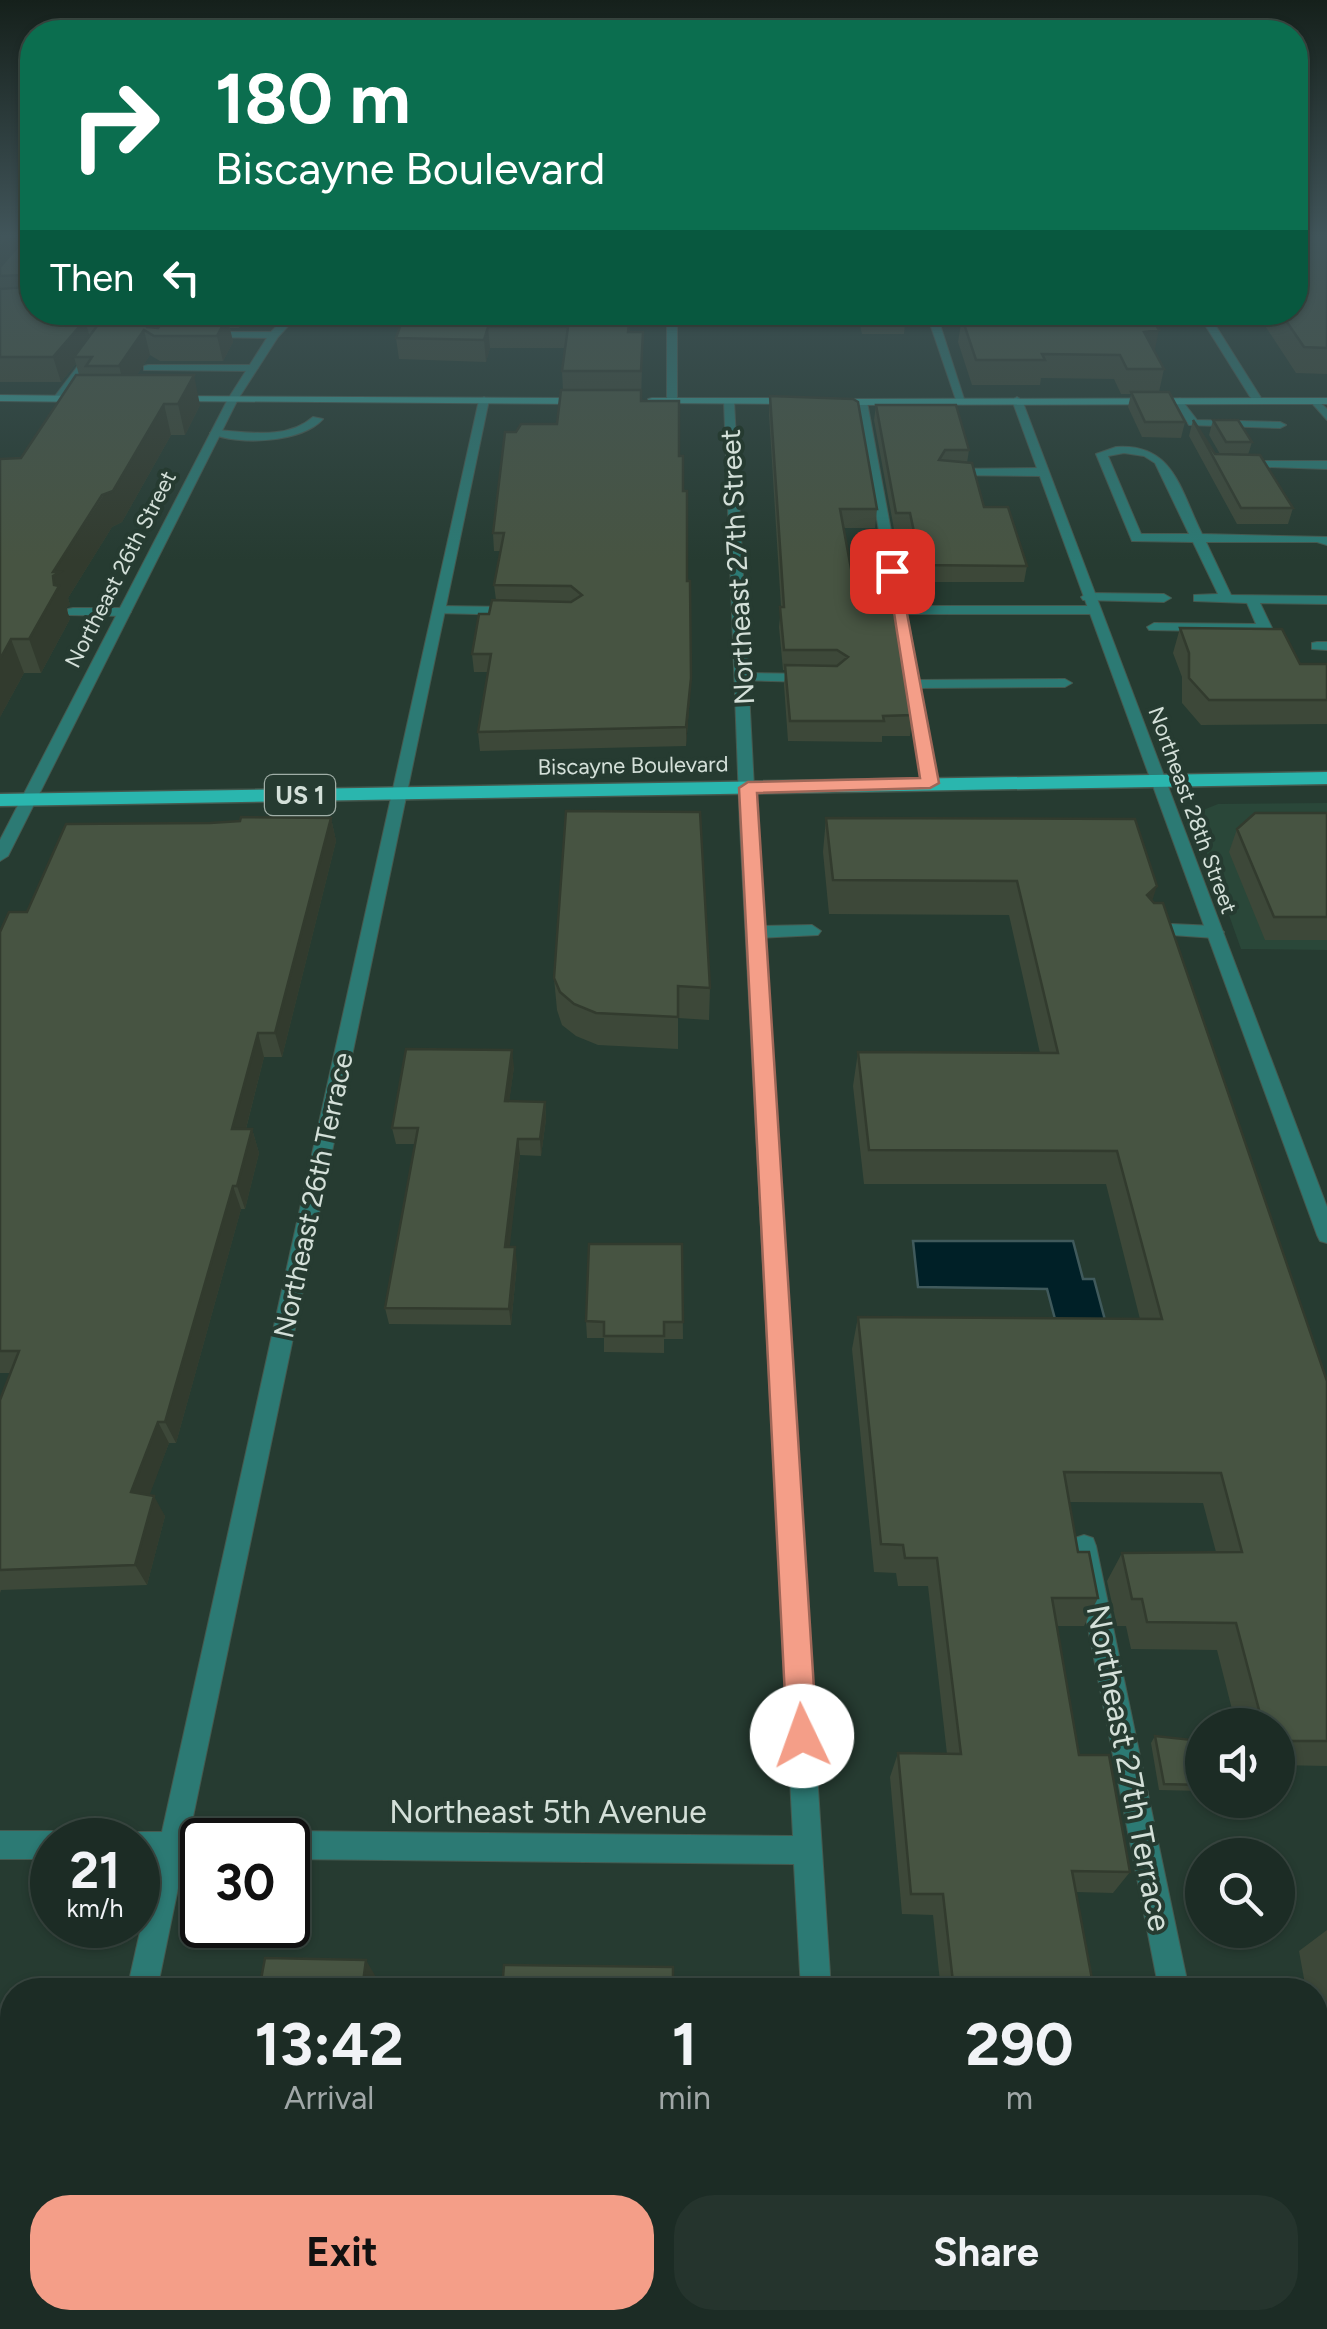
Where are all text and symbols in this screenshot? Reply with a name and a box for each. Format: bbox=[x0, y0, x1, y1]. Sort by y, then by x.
text: 180 m bbox=[215, 56, 410, 141]
icon: right bbox=[50, 60, 180, 190]
text: Biscayne Boulevard bbox=[215, 141, 605, 195]
icon: left bbox=[154, 250, 209, 305]
text: Then bbox=[50, 255, 134, 301]
street label: Northeast 27th Street bbox=[713, 428, 761, 706]
street label: Northeast 26th Street bbox=[59, 466, 182, 672]
pin bbox=[850, 529, 935, 614]
icon: arrive bbox=[865, 544, 920, 599]
street label: Northeast 28th Street bbox=[1142, 703, 1243, 917]
street label: Biscayne Boulevard bbox=[537, 750, 729, 781]
road number: US 1 bbox=[265, 775, 335, 815]
street label: Northeast 26th Terrace bbox=[266, 1049, 360, 1341]
street label: Northeast 27th Terrace bbox=[1079, 1602, 1179, 1934]
position arrow bbox=[750, 1684, 854, 1788]
map controls bbox=[1185, 1708, 1295, 1948]
button: sound bbox=[1185, 1708, 1295, 1818]
street label: Northeast 5th Avenue bbox=[389, 1793, 707, 1831]
speed limit sign: 30 bbox=[180, 1818, 310, 1948]
button: search bbox=[1185, 1838, 1295, 1948]
text: 21 bbox=[70, 1840, 120, 1901]
text: km/h bbox=[66, 1893, 124, 1923]
text: 13:42 bbox=[254, 2008, 404, 2080]
text: 1 bbox=[672, 2008, 697, 2080]
text: 290 bbox=[965, 2008, 1074, 2080]
text: Arrival bbox=[284, 2079, 374, 2117]
text: min bbox=[658, 2079, 711, 2117]
text: m bbox=[1006, 2079, 1033, 2117]
button: Exit bbox=[30, 2195, 654, 2310]
button: Share bbox=[674, 2195, 1298, 2310]

